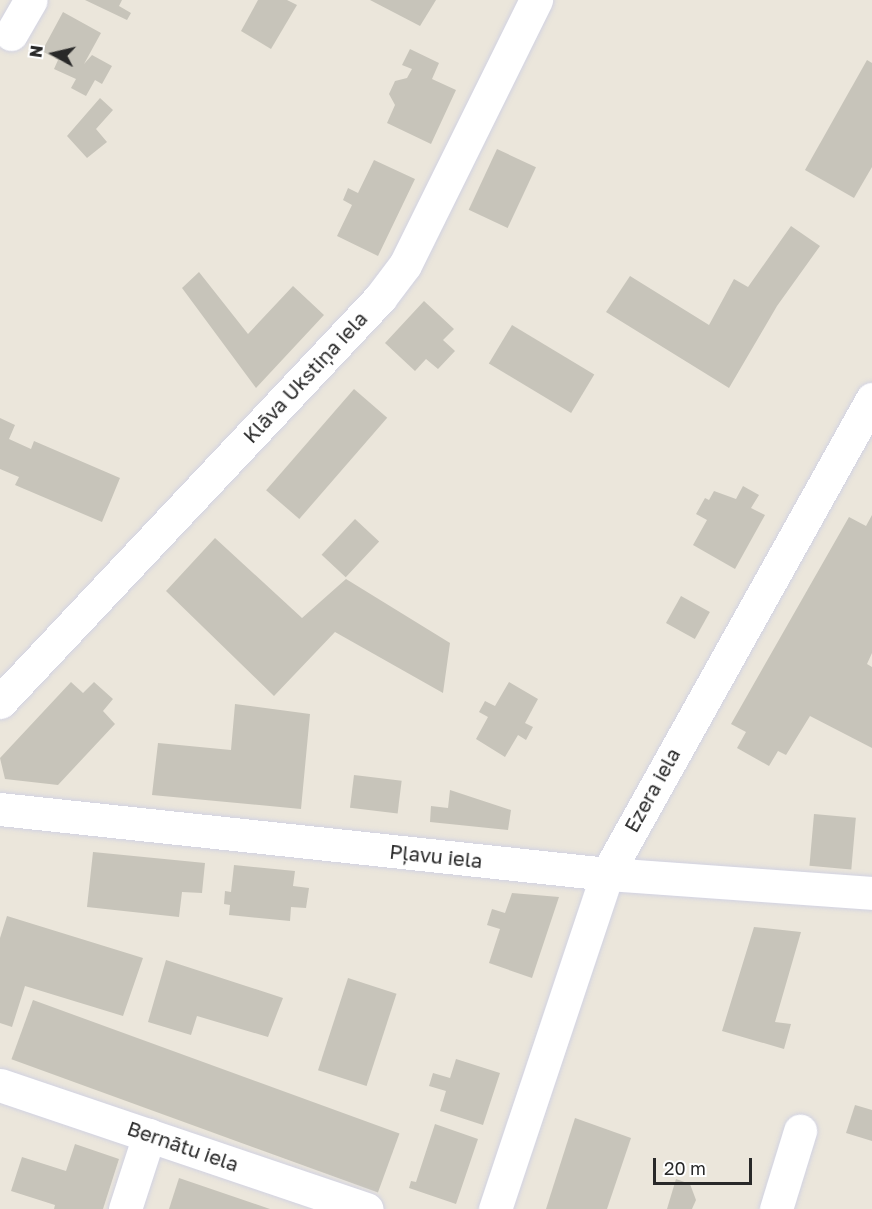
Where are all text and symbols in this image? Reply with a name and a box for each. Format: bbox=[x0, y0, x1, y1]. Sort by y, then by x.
north arrow bbox=[24, 24, 84, 84]
text: N bbox=[25, 44, 47, 59]
street label: Klāva Ukstiņa iela bbox=[238, 306, 372, 448]
street label: Ezera iela bbox=[619, 744, 685, 836]
street label: Pļavu iela bbox=[388, 839, 484, 873]
street label: Bernātu iela bbox=[124, 1116, 242, 1176]
scale bar bbox=[656, 1146, 755, 1184]
text: 20 m bbox=[664, 1157, 706, 1179]

